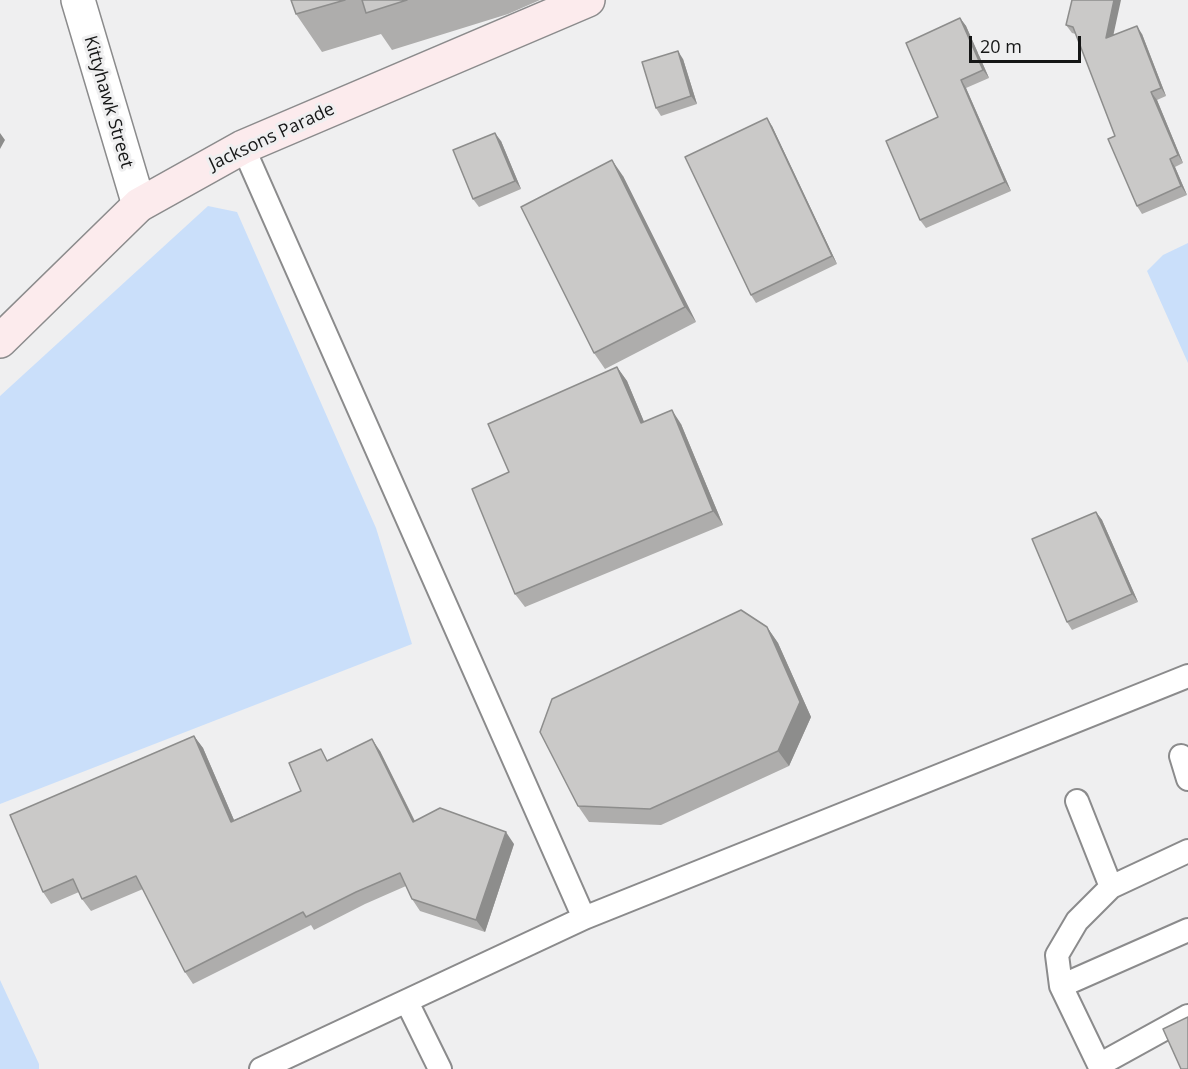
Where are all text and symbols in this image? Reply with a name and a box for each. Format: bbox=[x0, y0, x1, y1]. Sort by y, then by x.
scale bar bbox=[972, 24, 1084, 62]
street label: Kittyhawk Street bbox=[79, 33, 137, 171]
text: 20 m bbox=[980, 34, 1022, 58]
street label: Jacksons Parade bbox=[206, 98, 338, 176]

